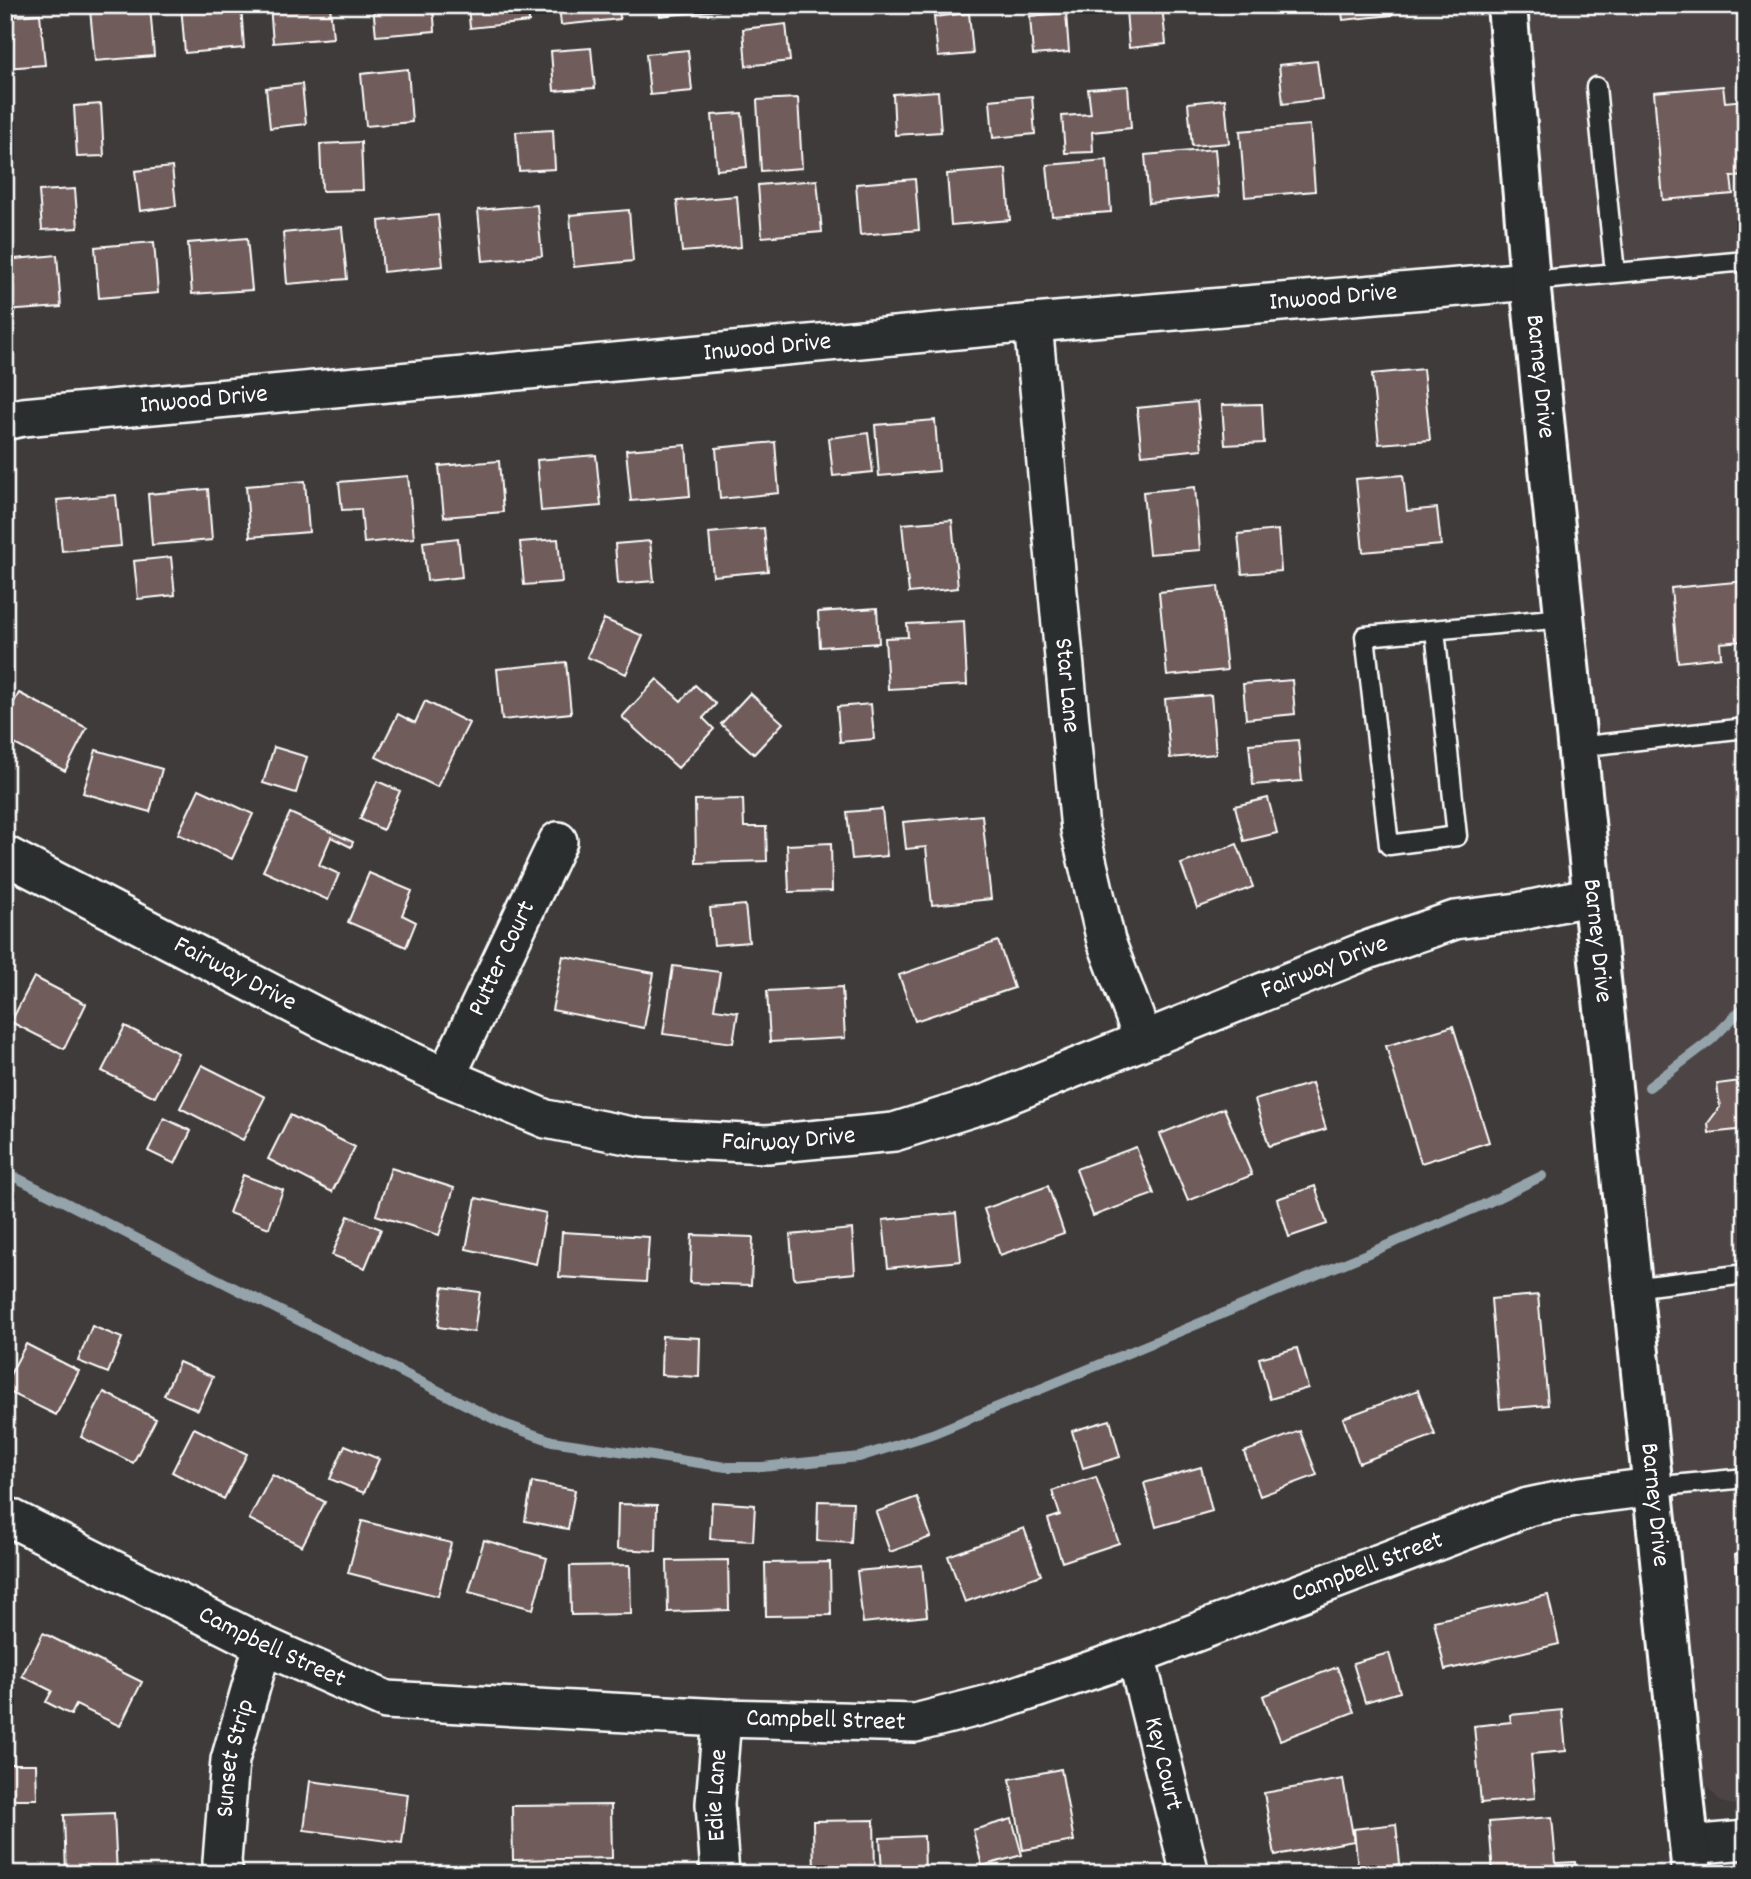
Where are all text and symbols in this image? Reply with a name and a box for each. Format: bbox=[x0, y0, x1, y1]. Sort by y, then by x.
street label: Inwood Drive bbox=[1268, 274, 1399, 321]
street label: Barney Drive bbox=[1515, 313, 1564, 440]
street label: Inwood Drive bbox=[702, 323, 833, 372]
street label: Inwood Drive bbox=[138, 376, 269, 425]
street label: Star Lane bbox=[1044, 636, 1089, 735]
street label: Barney Drive bbox=[1572, 877, 1622, 1004]
street label: Putter Court bbox=[459, 894, 546, 1023]
street label: Fairway Drive bbox=[1255, 926, 1393, 1009]
street label: Fairway Drive bbox=[167, 927, 303, 1021]
street label: Fairway Drive bbox=[721, 1117, 857, 1163]
street label: Barney Drive bbox=[1630, 1441, 1679, 1568]
street label: Campbell Street bbox=[1286, 1522, 1449, 1613]
street label: Campbell Street bbox=[192, 1597, 352, 1698]
street label: Sunset Strip bbox=[207, 1695, 265, 1819]
street label: Campbell Street bbox=[746, 1700, 906, 1741]
street label: Key Court bbox=[1133, 1713, 1192, 1815]
street label: Edie Lane bbox=[696, 1748, 738, 1843]

